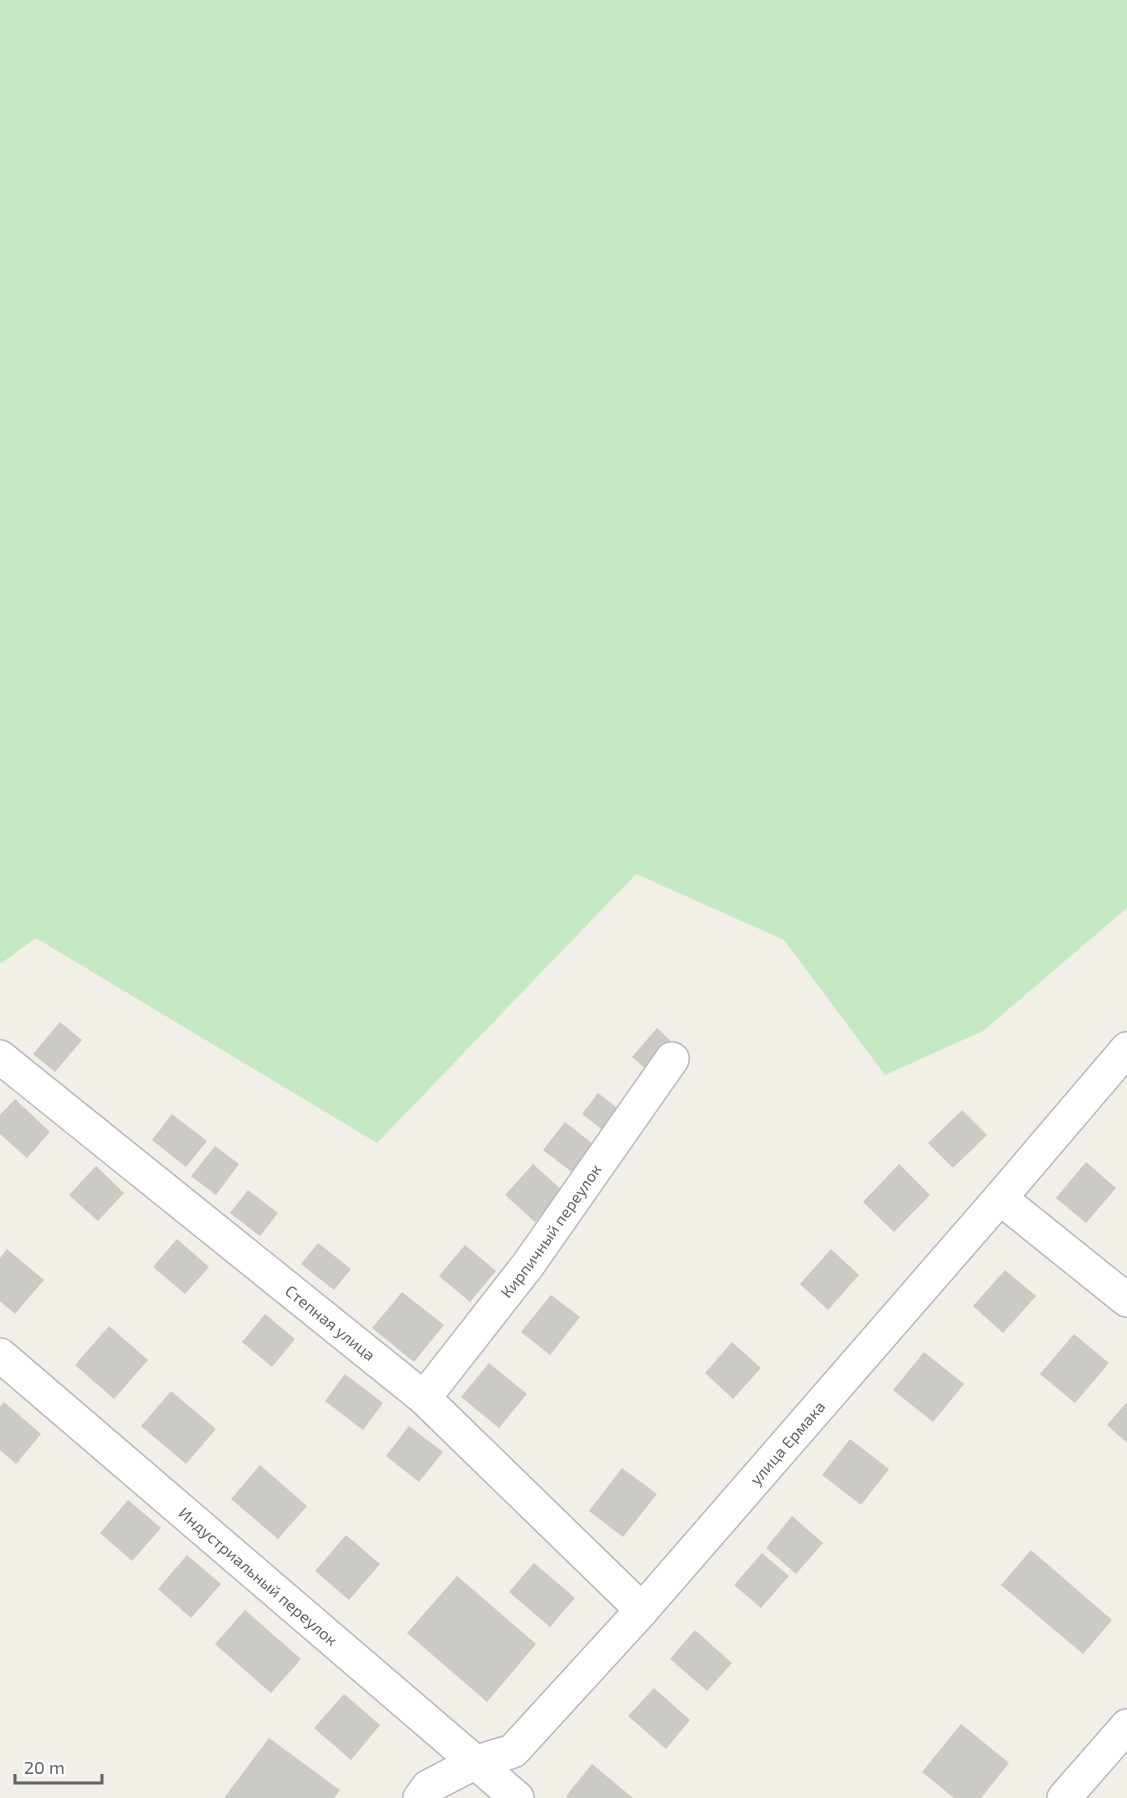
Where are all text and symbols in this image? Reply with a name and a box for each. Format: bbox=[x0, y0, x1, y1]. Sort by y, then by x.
street label: Кирпичный переулок bbox=[496, 1160, 605, 1301]
street label: Степная улица bbox=[282, 1281, 379, 1364]
street label: улица Ермака bbox=[745, 1397, 829, 1489]
street label: Индустриальный переулок bbox=[175, 1503, 342, 1649]
scale bar bbox=[15, 1747, 102, 1785]
text: 20 m bbox=[24, 1756, 65, 1778]

